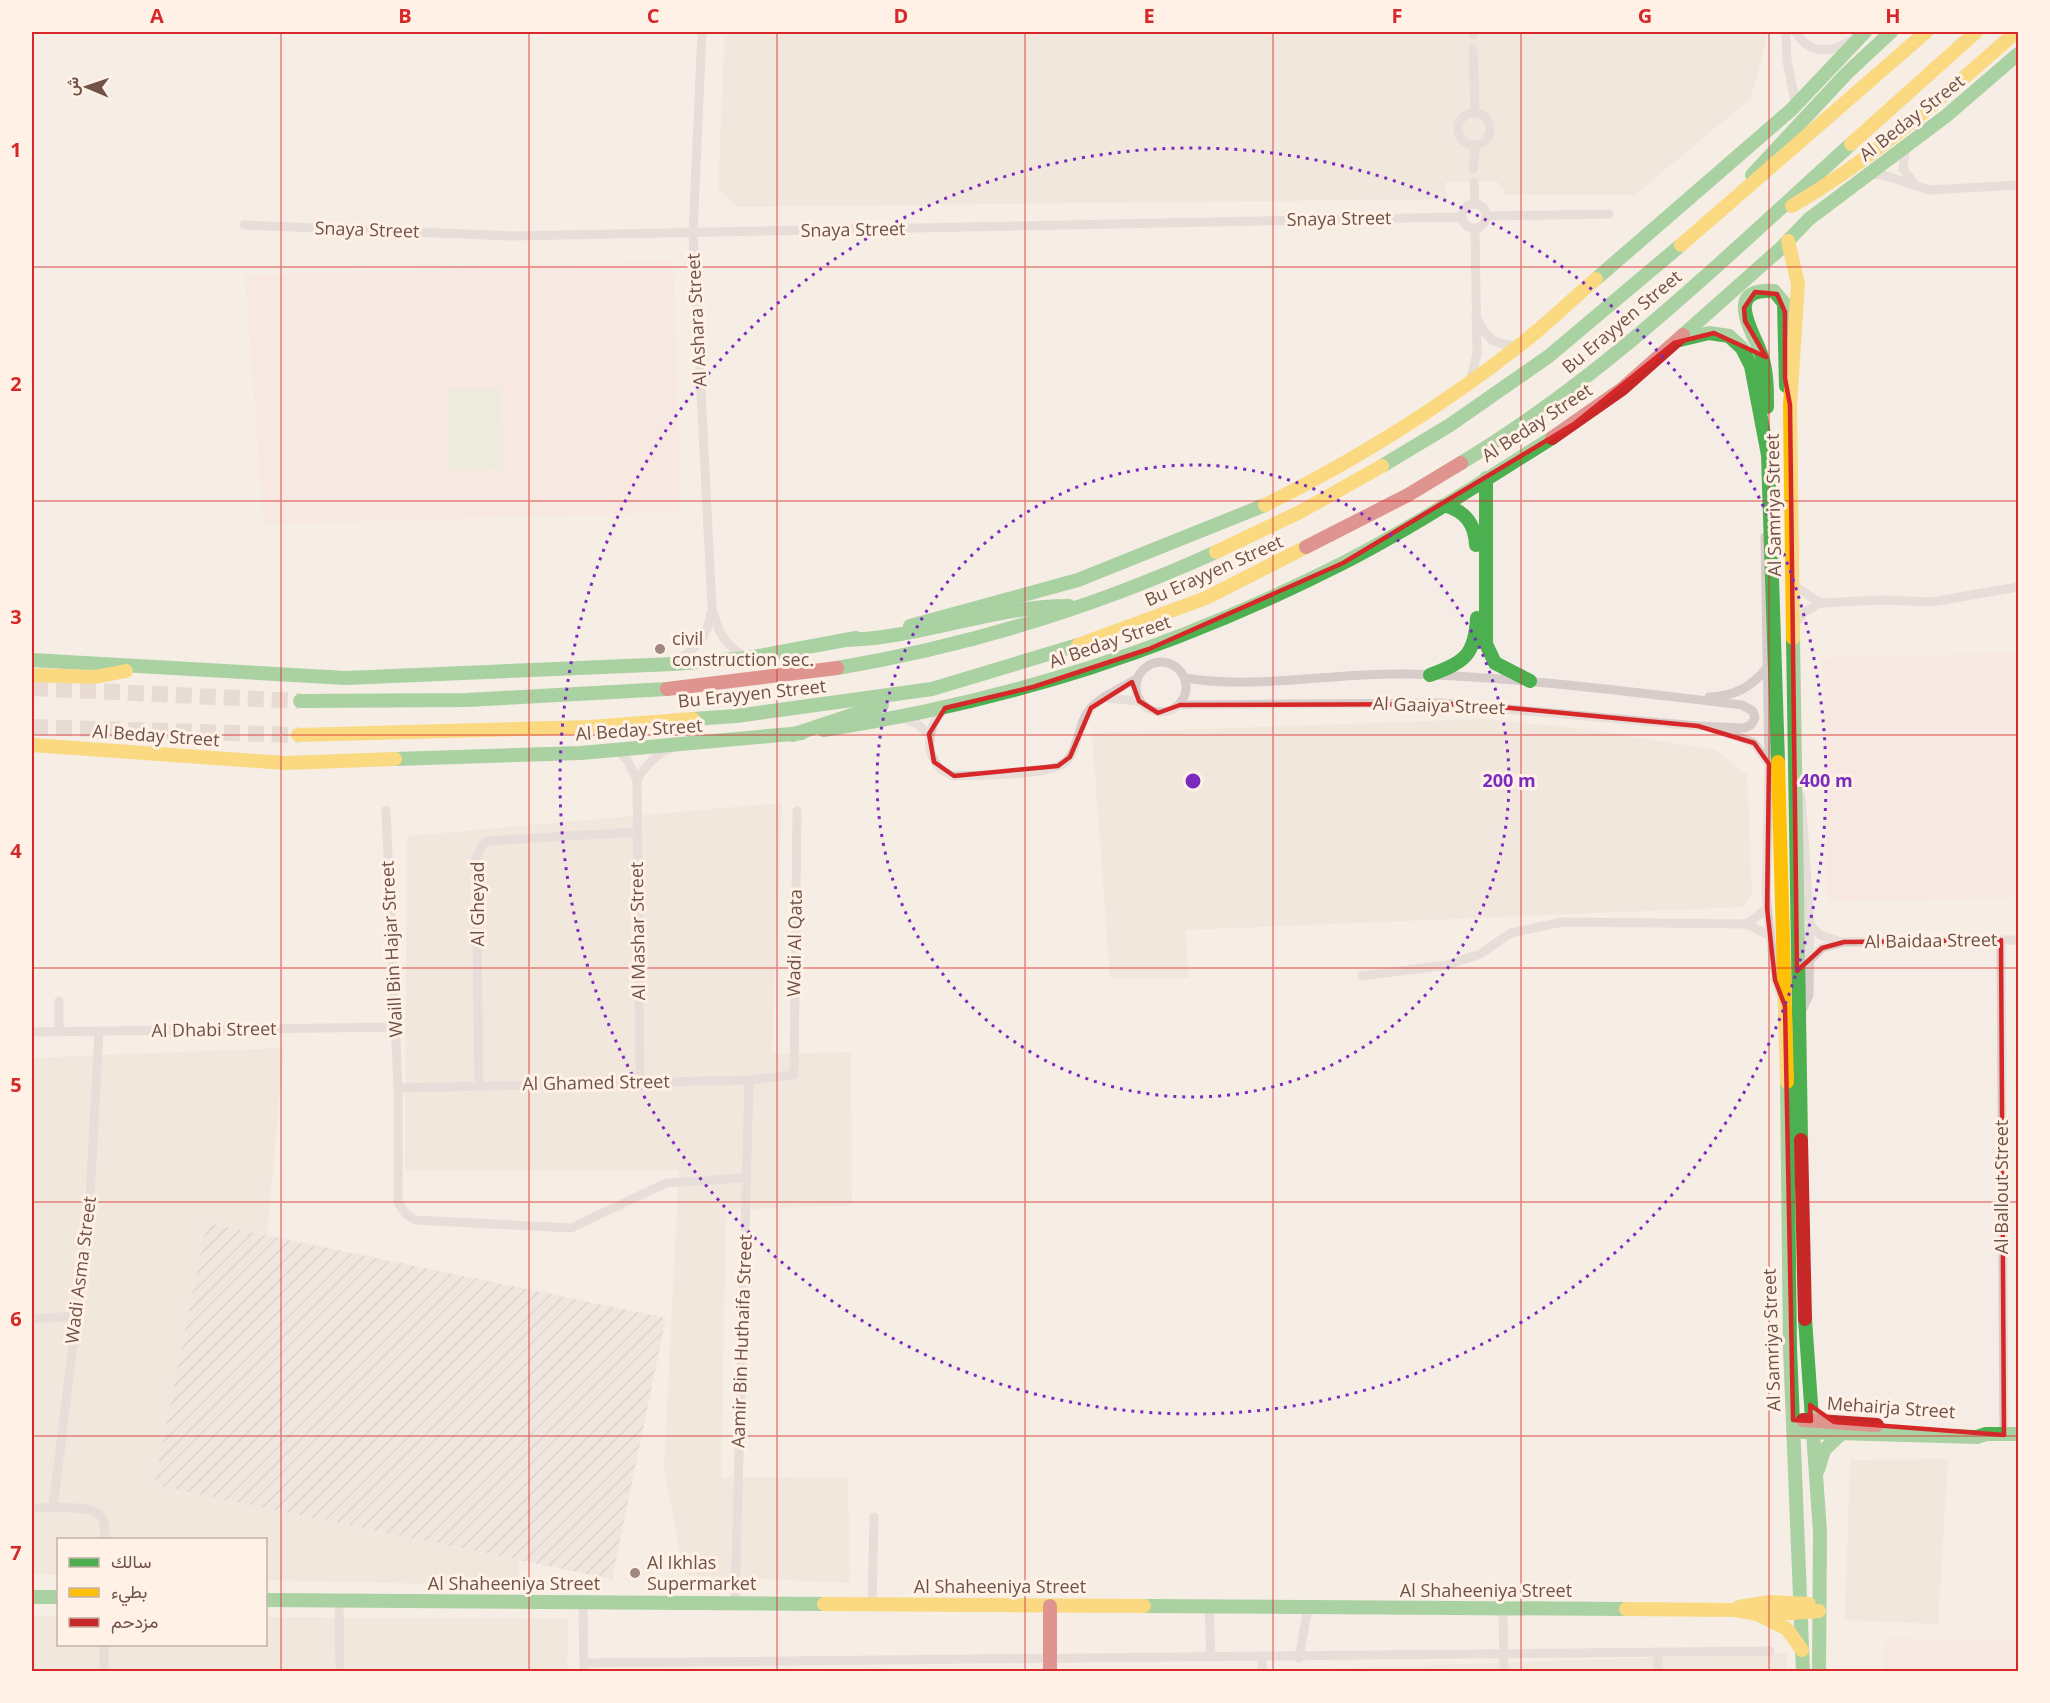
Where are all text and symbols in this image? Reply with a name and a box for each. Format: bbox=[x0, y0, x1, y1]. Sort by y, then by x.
text: A bbox=[150, 2, 164, 29]
text: B bbox=[398, 2, 412, 29]
text: C bbox=[647, 2, 660, 29]
text: D bbox=[894, 2, 908, 29]
text: E bbox=[1143, 2, 1155, 29]
text: F bbox=[1392, 2, 1402, 29]
text: G bbox=[1638, 2, 1652, 29]
text: H bbox=[1885, 2, 1901, 29]
north arrow bbox=[57, 57, 117, 117]
street label: Al Beday Street bbox=[1854, 69, 1969, 166]
text: ش bbox=[61, 76, 83, 96]
text: 1 bbox=[10, 136, 22, 163]
street label: Snaya Street bbox=[1286, 205, 1392, 231]
street label: Snaya Street bbox=[314, 215, 420, 243]
street label: Snaya Street bbox=[800, 216, 906, 242]
street label: Al Ashara Street bbox=[681, 253, 711, 388]
street label: Bu Erayyen Street bbox=[1557, 264, 1686, 378]
text: 2 bbox=[10, 370, 22, 397]
street label: Al Beday Street bbox=[1477, 377, 1596, 467]
street label: Al Samriya Street bbox=[1760, 433, 1786, 577]
street label: Bu Erayyen Street bbox=[1141, 529, 1286, 611]
text: 3 bbox=[10, 603, 22, 630]
street label: Al Beday Street bbox=[1046, 609, 1174, 673]
place label: civil construction sec. bbox=[672, 626, 814, 671]
marker: civil construction sec. bbox=[653, 642, 667, 656]
street label: Bu Erayyen Street bbox=[677, 673, 827, 713]
street label: Al Gaaiya Street bbox=[1373, 691, 1506, 719]
street label: Al Beday Street bbox=[575, 713, 703, 745]
street label: Al Beday Street bbox=[92, 719, 220, 751]
text: 200 m bbox=[1482, 768, 1536, 792]
text: 400 m bbox=[1799, 768, 1853, 792]
centre of rings bbox=[1183, 771, 1203, 791]
text: 4 bbox=[10, 837, 22, 864]
street label: Waill Bin Hajar Street bbox=[374, 860, 408, 1038]
street label: Al Mashar Street bbox=[624, 861, 650, 1001]
street label: Al Gheyad bbox=[465, 862, 489, 946]
street label: Wadi Al Qata bbox=[781, 889, 807, 997]
street label: Al Baidaa Street bbox=[1864, 927, 1998, 953]
street label: Al Dhabi Street bbox=[151, 1016, 277, 1042]
street label: Al Ghamed Street bbox=[522, 1069, 670, 1095]
text: 5 bbox=[10, 1071, 22, 1098]
street label: Al Ballout Street bbox=[1989, 1120, 2013, 1254]
street label: Wadi Asma Street bbox=[59, 1195, 101, 1345]
street label: Aamir Bin Huthaifa Street bbox=[725, 1234, 757, 1448]
street label: Al Samriya Street bbox=[1757, 1268, 1785, 1412]
text: 6 bbox=[10, 1305, 22, 1332]
street label: Mehairja Street bbox=[1826, 1391, 1956, 1423]
legend bbox=[57, 1538, 267, 1646]
text: 7 bbox=[10, 1539, 22, 1566]
text: سالك bbox=[111, 1549, 151, 1573]
place label: Al Ikhlas Supermarket bbox=[647, 1550, 756, 1595]
marker: Al Ikhlas Supermarket bbox=[628, 1566, 642, 1580]
street label: Al Shaheeniya Street bbox=[428, 1571, 600, 1595]
street label: Al Shaheeniya Street bbox=[914, 1574, 1086, 1598]
street label: Al Shaheeniya Street bbox=[1400, 1578, 1572, 1602]
text: بطيء bbox=[111, 1579, 147, 1607]
text: مزدحم bbox=[111, 1609, 158, 1634]

